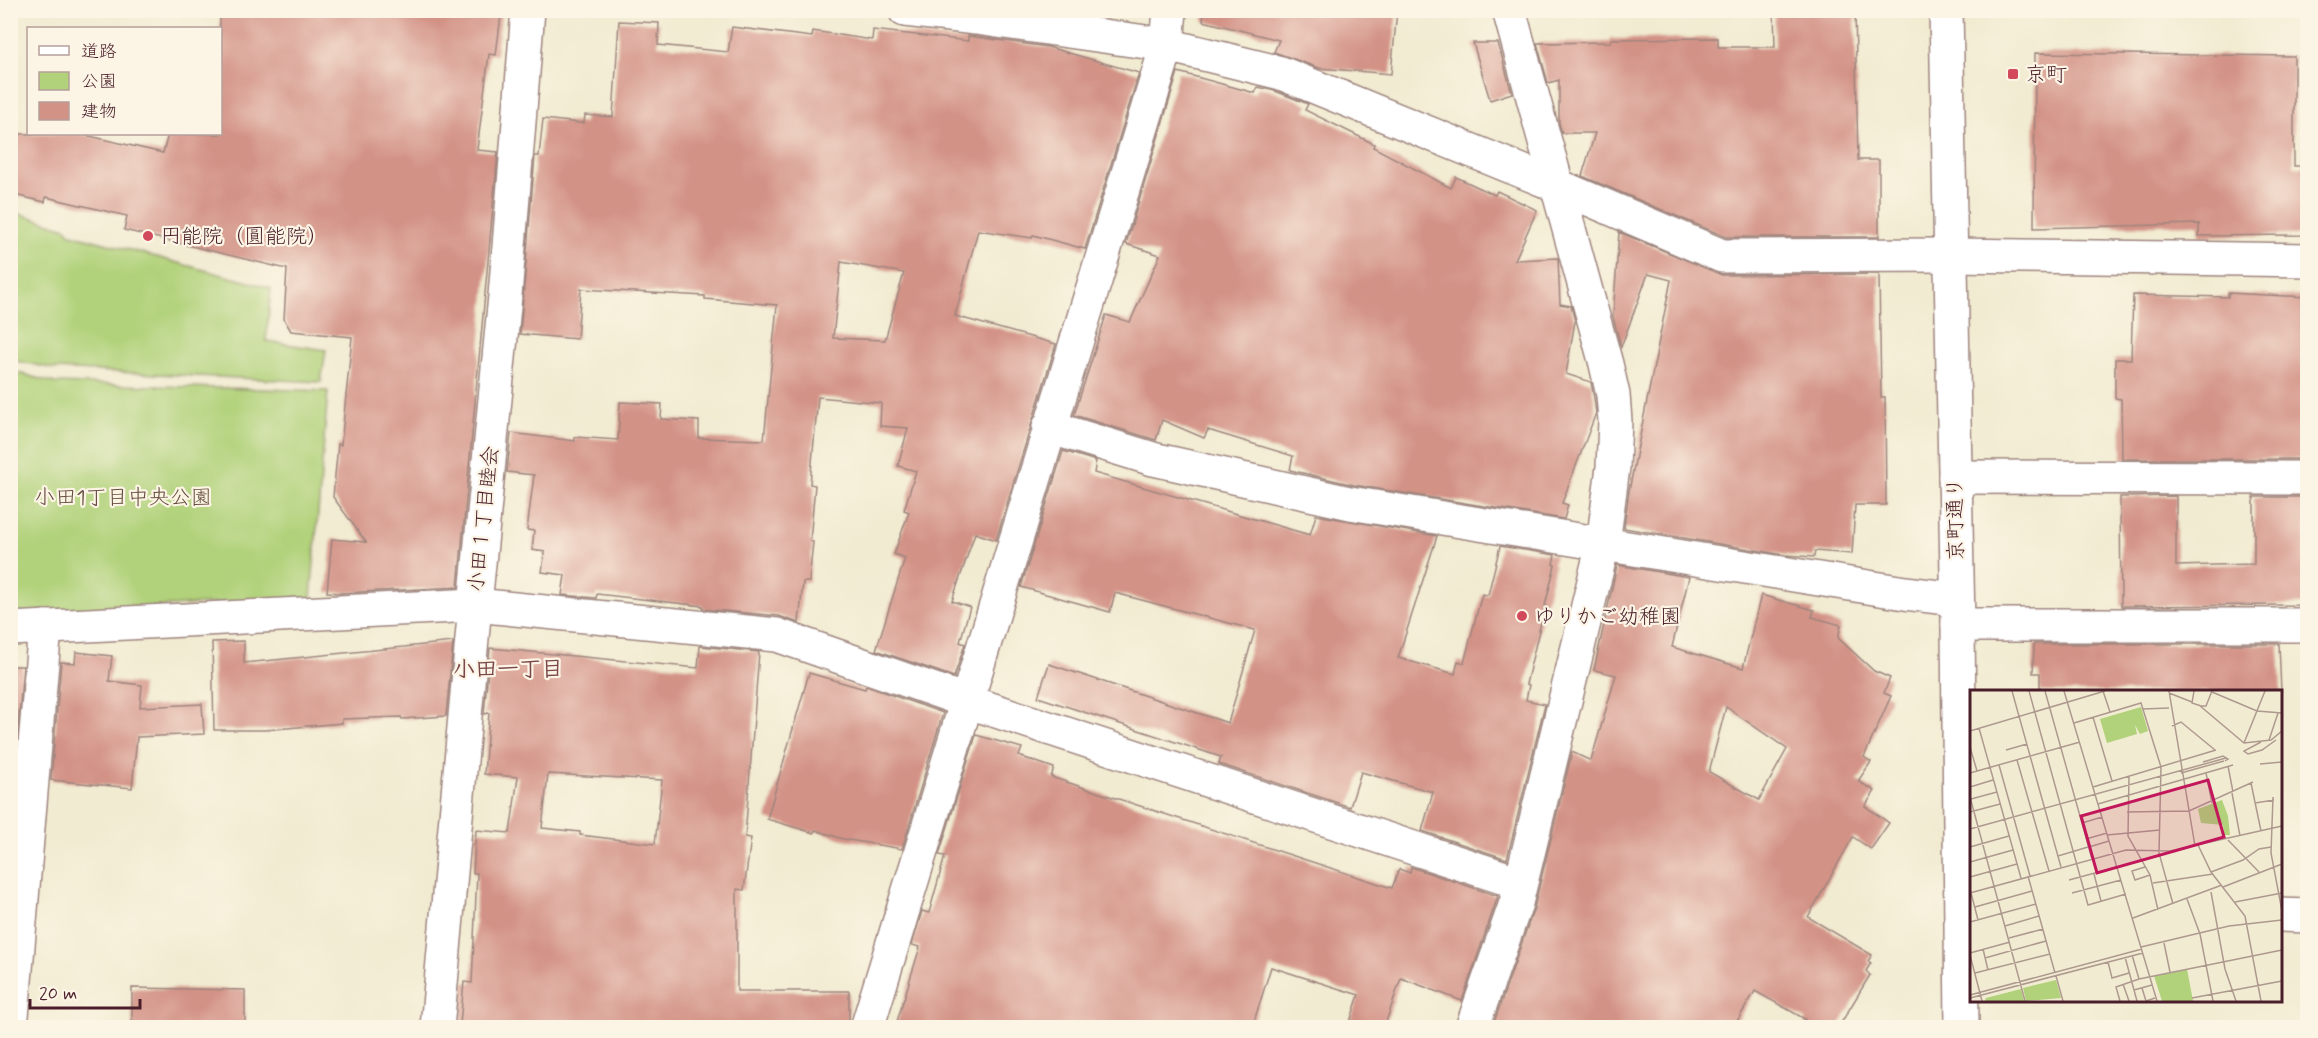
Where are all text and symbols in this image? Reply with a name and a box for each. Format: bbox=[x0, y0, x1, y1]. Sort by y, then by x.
legend bbox=[27, 27, 222, 135]
text: 道路 bbox=[81, 40, 117, 64]
place label: 京町 bbox=[2025, 61, 2067, 89]
marker: 京町 bbox=[2006, 67, 2020, 81]
text: 公園 bbox=[81, 70, 117, 94]
text: 建物 bbox=[81, 100, 117, 124]
place label: 円能院（圓能院） bbox=[160, 223, 328, 251]
marker: 円能院（圓能院） bbox=[141, 229, 155, 243]
street label: 小田１丁目睦会 bbox=[462, 445, 506, 594]
street label: 京町通り bbox=[1941, 477, 1971, 561]
park label: 小田1丁目中央公園 bbox=[34, 484, 212, 512]
place label: ゆりかご幼稚園 bbox=[1534, 603, 1681, 631]
marker: ゆりかご幼稚園 bbox=[1515, 609, 1529, 623]
district label: 小田一丁目 bbox=[453, 656, 563, 684]
inset map bbox=[1970, 690, 2282, 1002]
scale bar bbox=[30, 972, 140, 1010]
text: 20 m bbox=[39, 982, 77, 1006]

